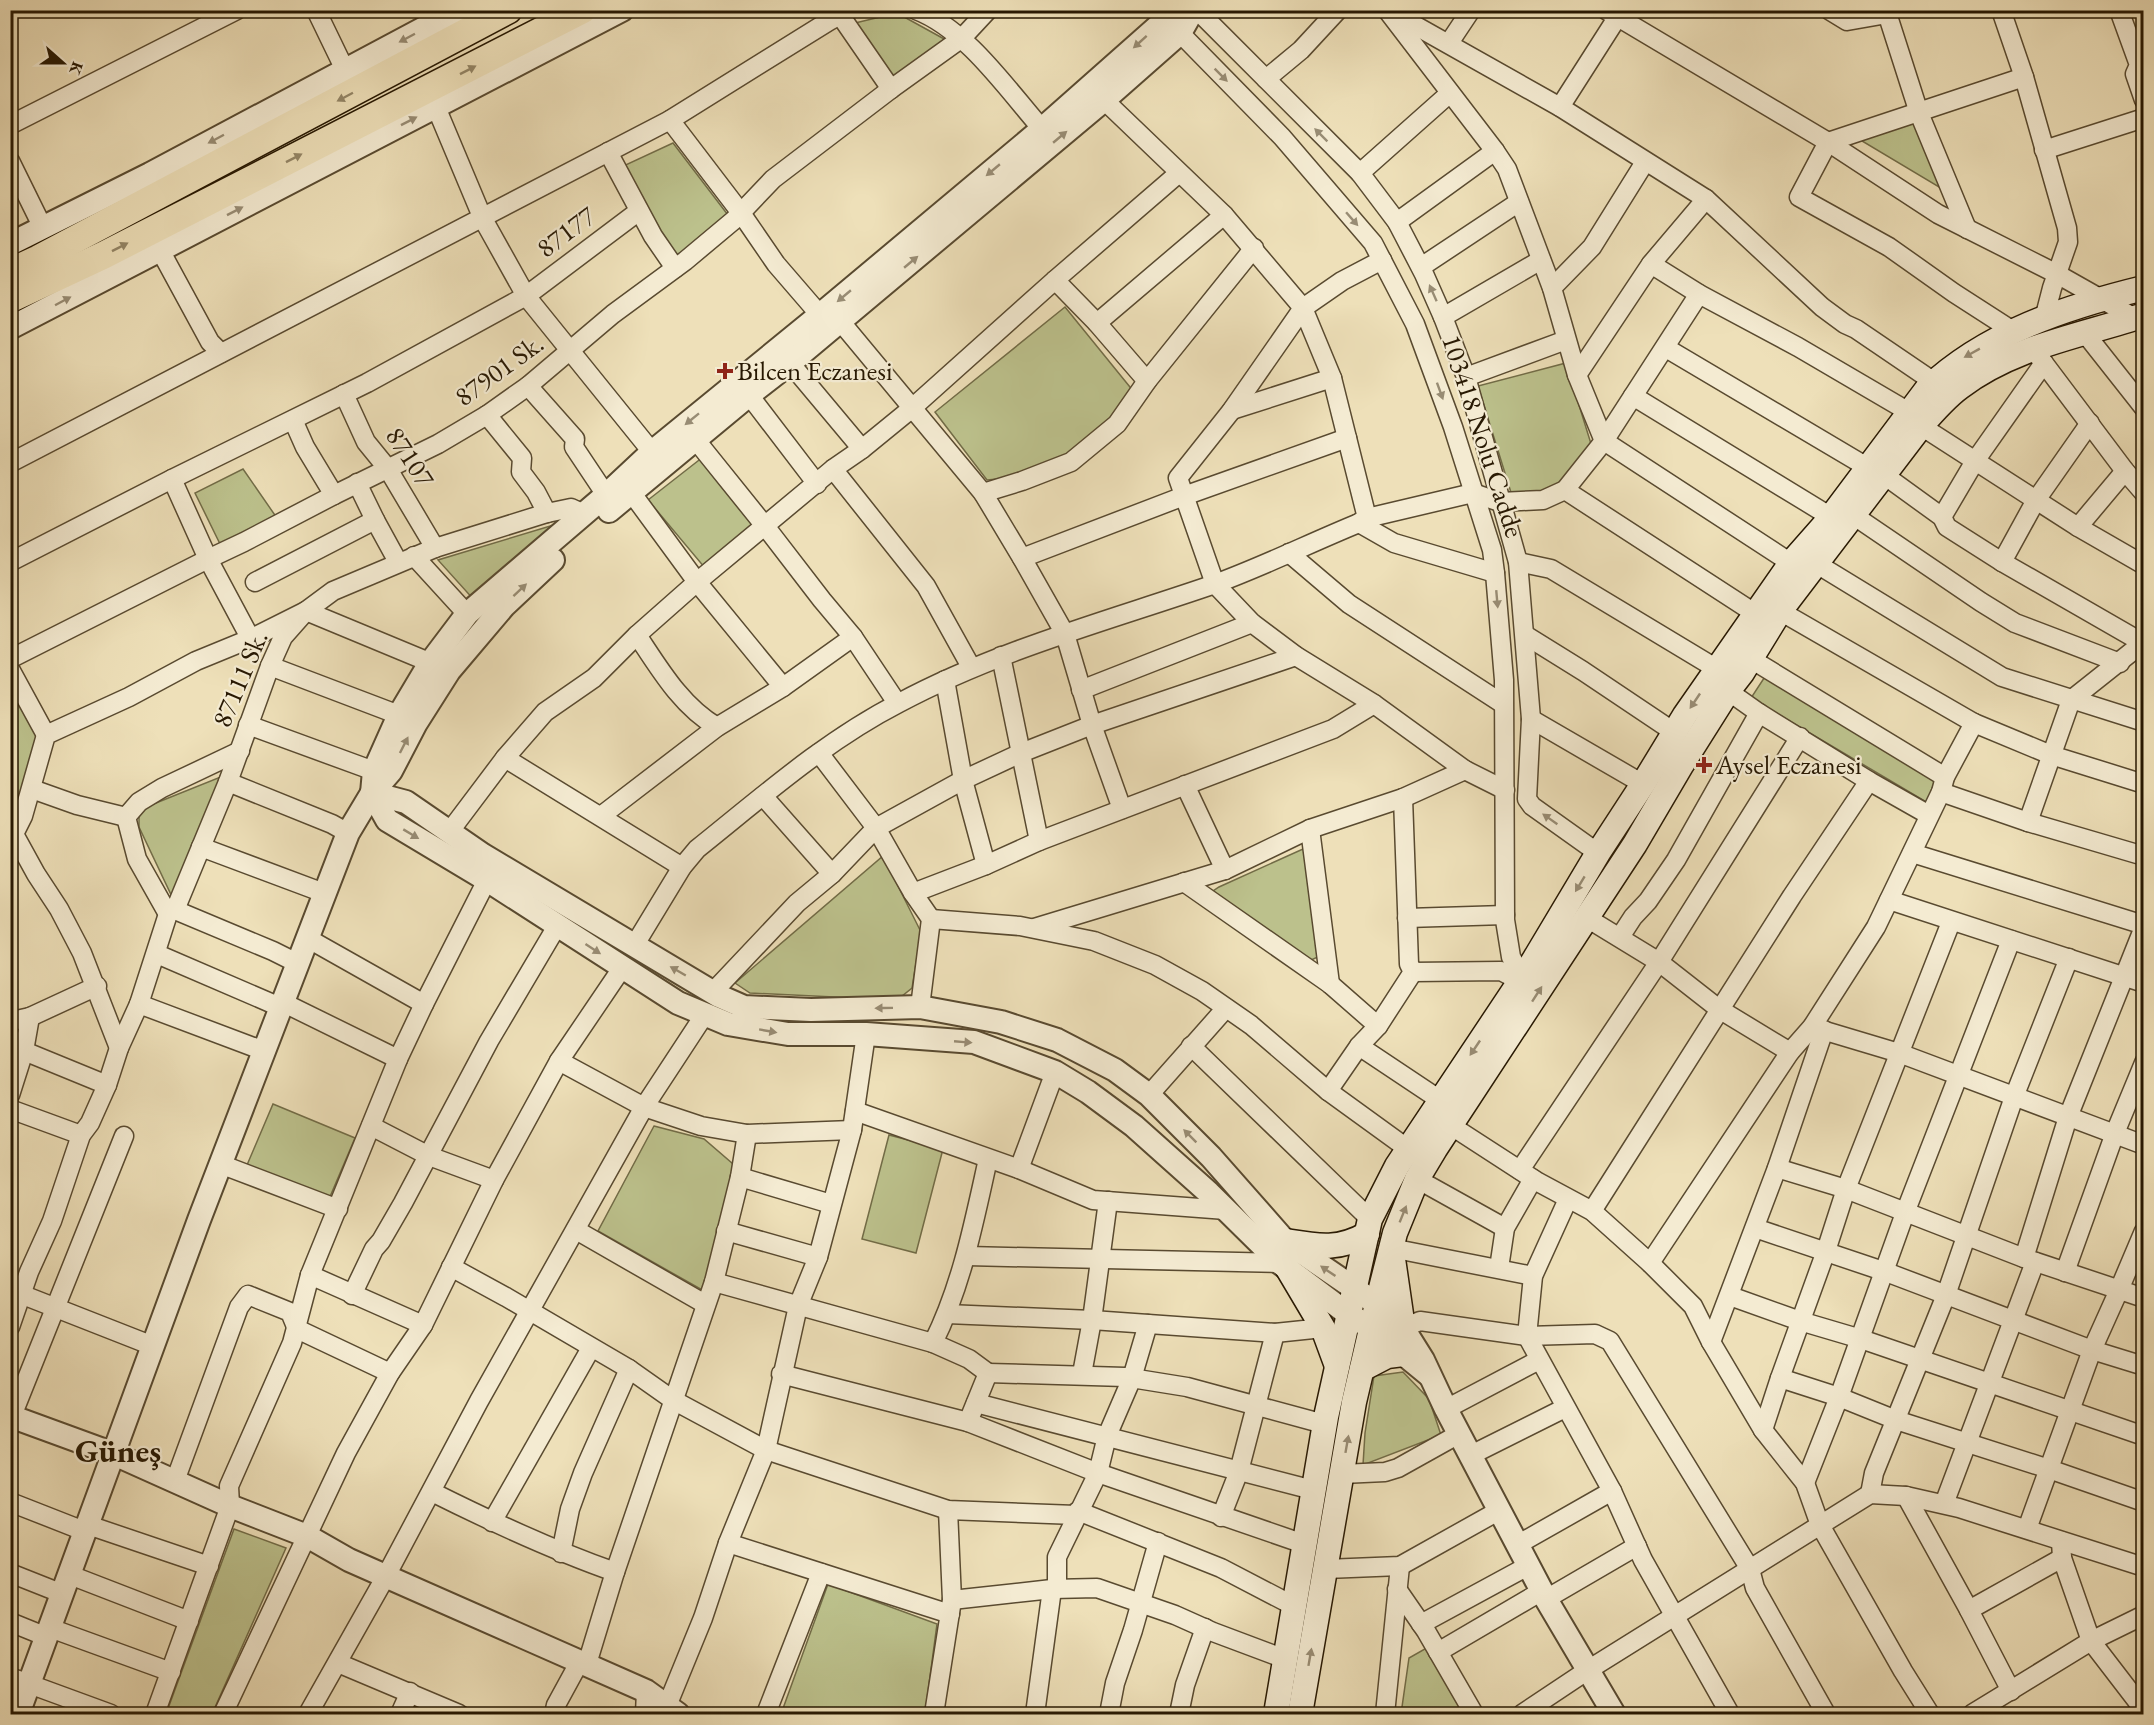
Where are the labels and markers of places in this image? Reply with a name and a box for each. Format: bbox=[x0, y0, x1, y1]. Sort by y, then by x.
place label: Bilcen Eczanesi bbox=[737, 353, 893, 388]
marker: Bilcen Eczanesi bbox=[718, 364, 732, 378]
place label: Aysel Eczanesi bbox=[1715, 747, 1862, 782]
marker: Aysel Eczanesi bbox=[1697, 758, 1711, 772]

